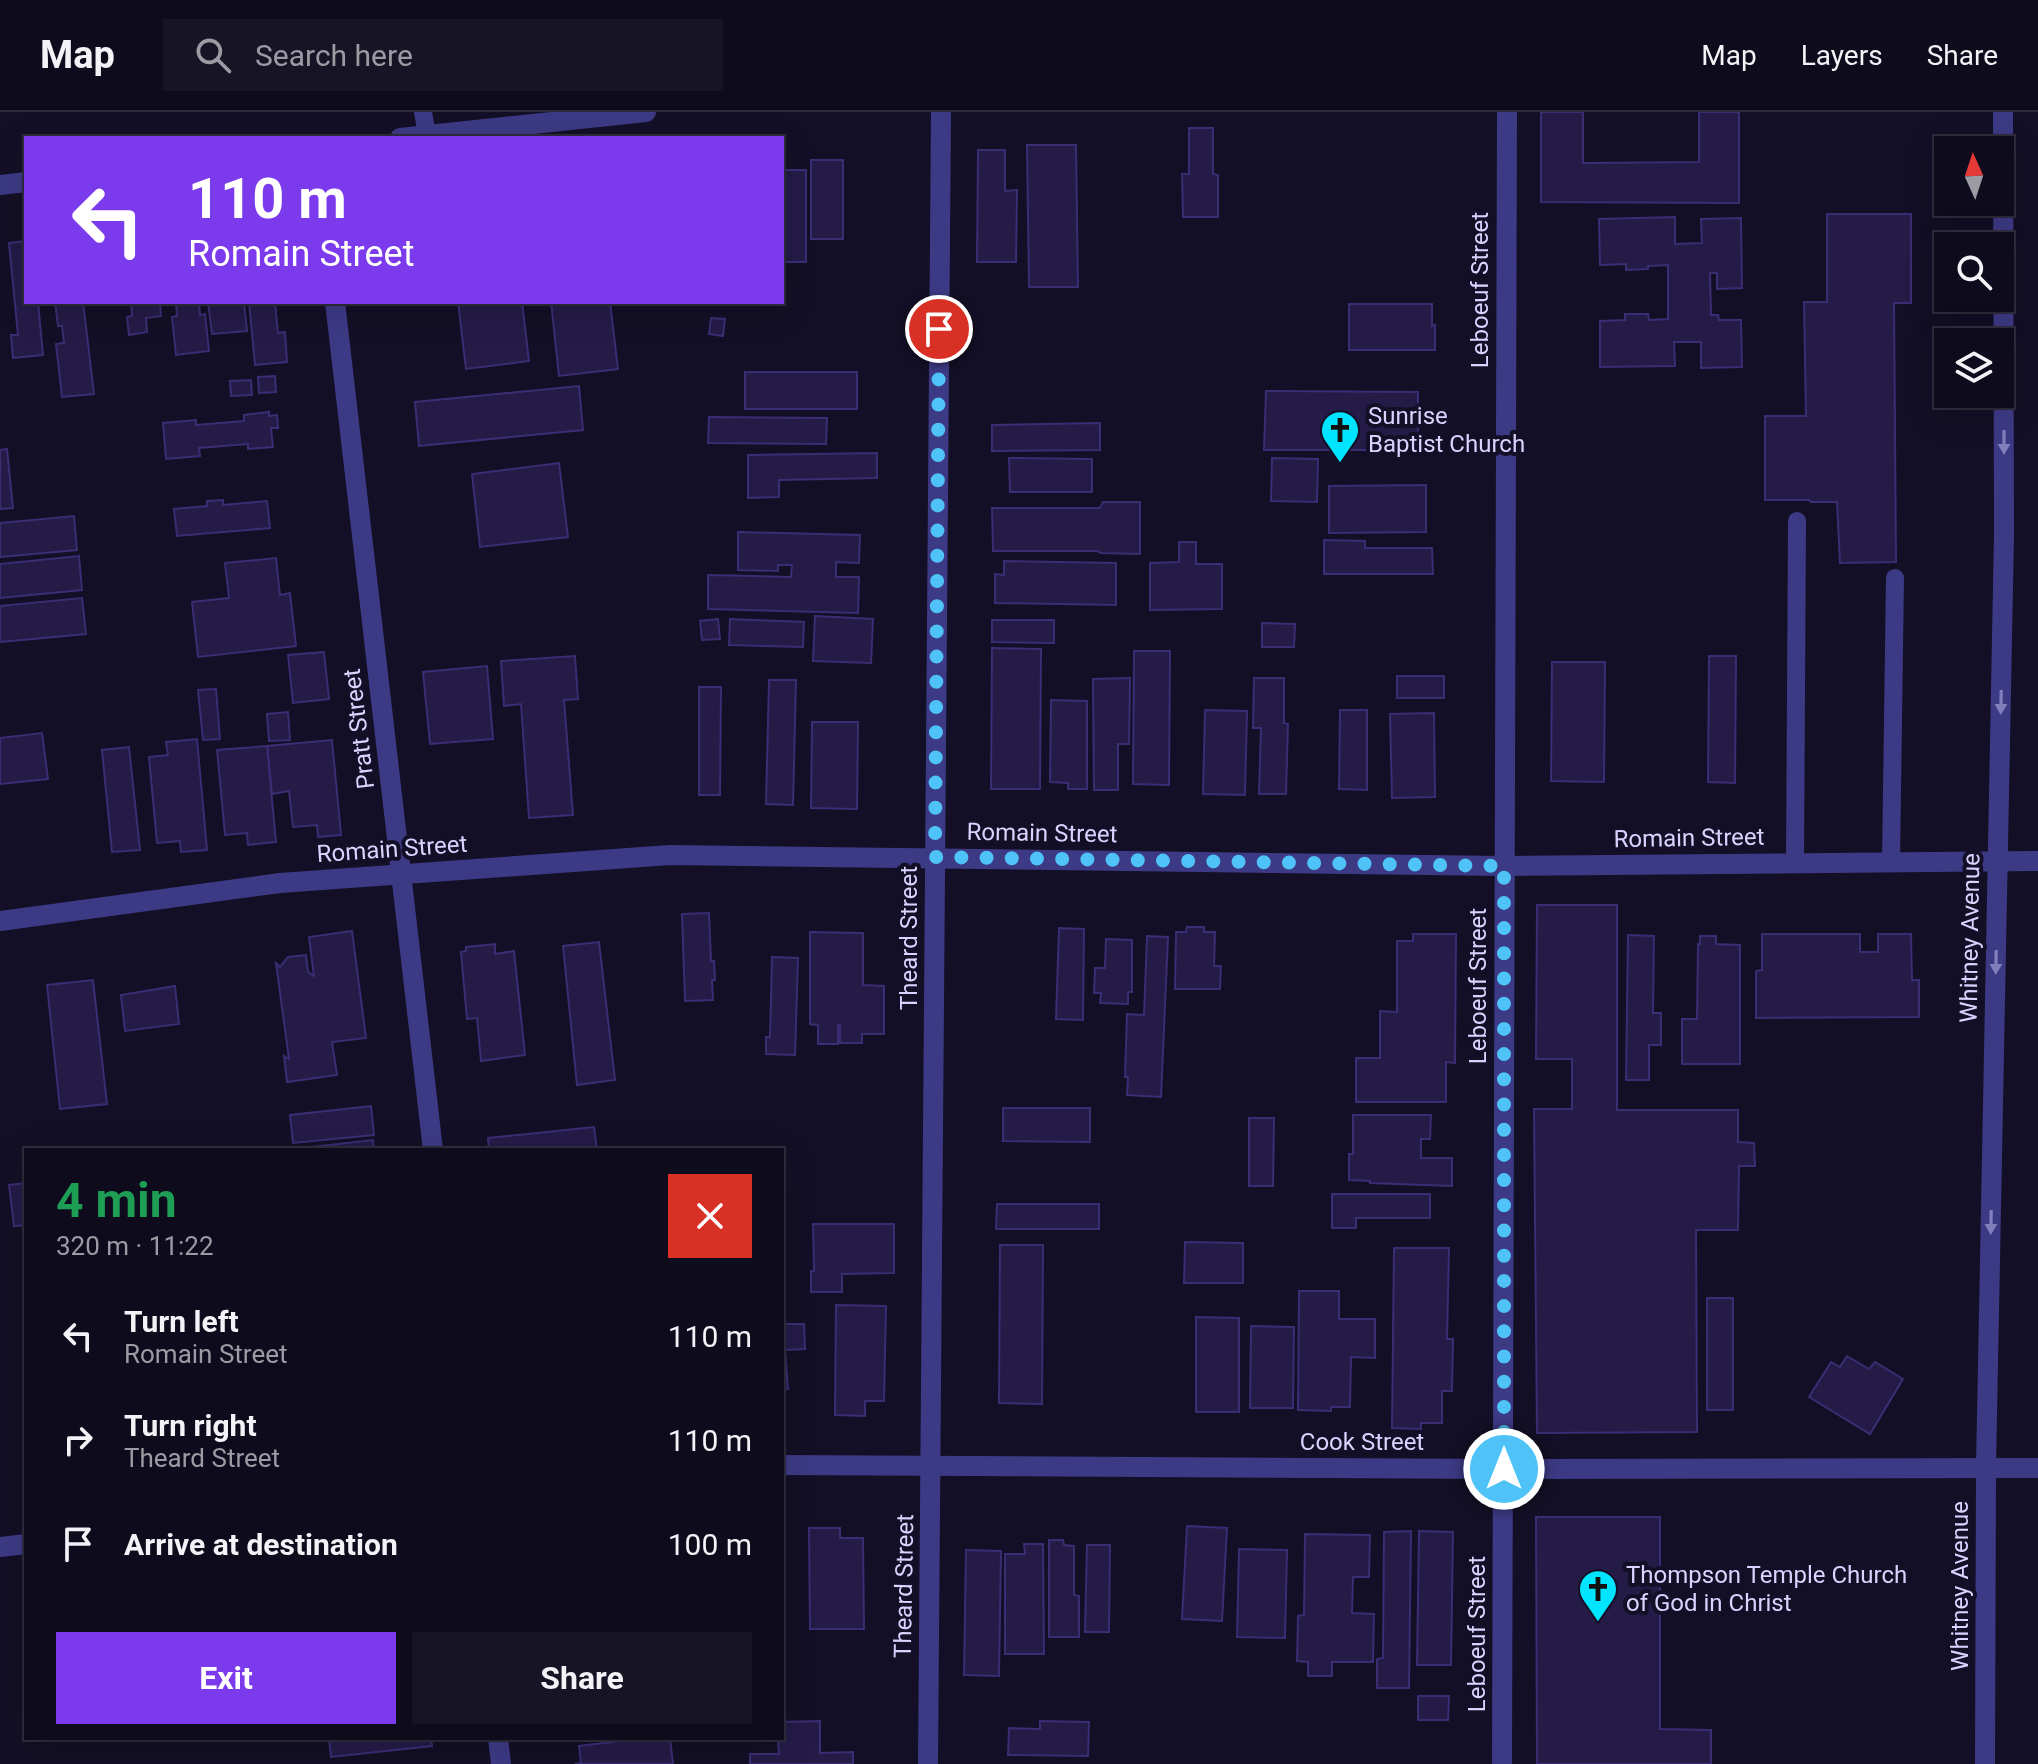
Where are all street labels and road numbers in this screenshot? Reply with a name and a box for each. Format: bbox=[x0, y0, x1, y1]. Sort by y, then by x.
street label: Leboeuf Street bbox=[1466, 212, 1494, 368]
street label: Pratt Street bbox=[338, 667, 380, 791]
street label: Romain Street bbox=[966, 818, 1118, 848]
street label: Romain Street bbox=[1613, 823, 1765, 853]
street label: Romain Street bbox=[316, 830, 468, 868]
street label: Whitney Avenue bbox=[1955, 853, 1985, 1023]
street label: Theard Street bbox=[895, 866, 923, 1010]
street label: Leboeuf Street bbox=[1464, 908, 1492, 1064]
street label: Cook Street bbox=[1300, 1428, 1424, 1456]
street label: Whitney Avenue bbox=[1946, 1501, 1974, 1671]
street label: Theard Street bbox=[889, 1514, 919, 1658]
street label: Leboeuf Street bbox=[1463, 1556, 1491, 1712]

